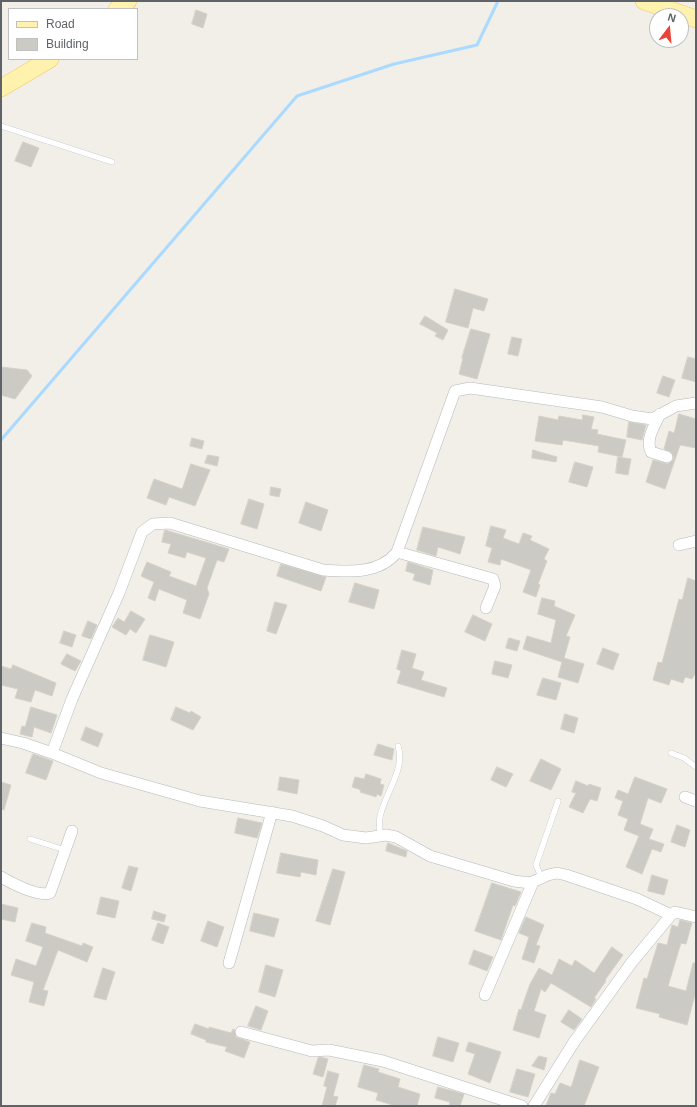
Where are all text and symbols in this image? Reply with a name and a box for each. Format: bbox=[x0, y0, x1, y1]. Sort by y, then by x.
legend bbox=[8, 8, 138, 60]
north arrow bbox=[649, 8, 689, 48]
text: N bbox=[667, 11, 678, 24]
text: Road bbox=[46, 17, 75, 31]
text: Building bbox=[46, 37, 89, 51]

